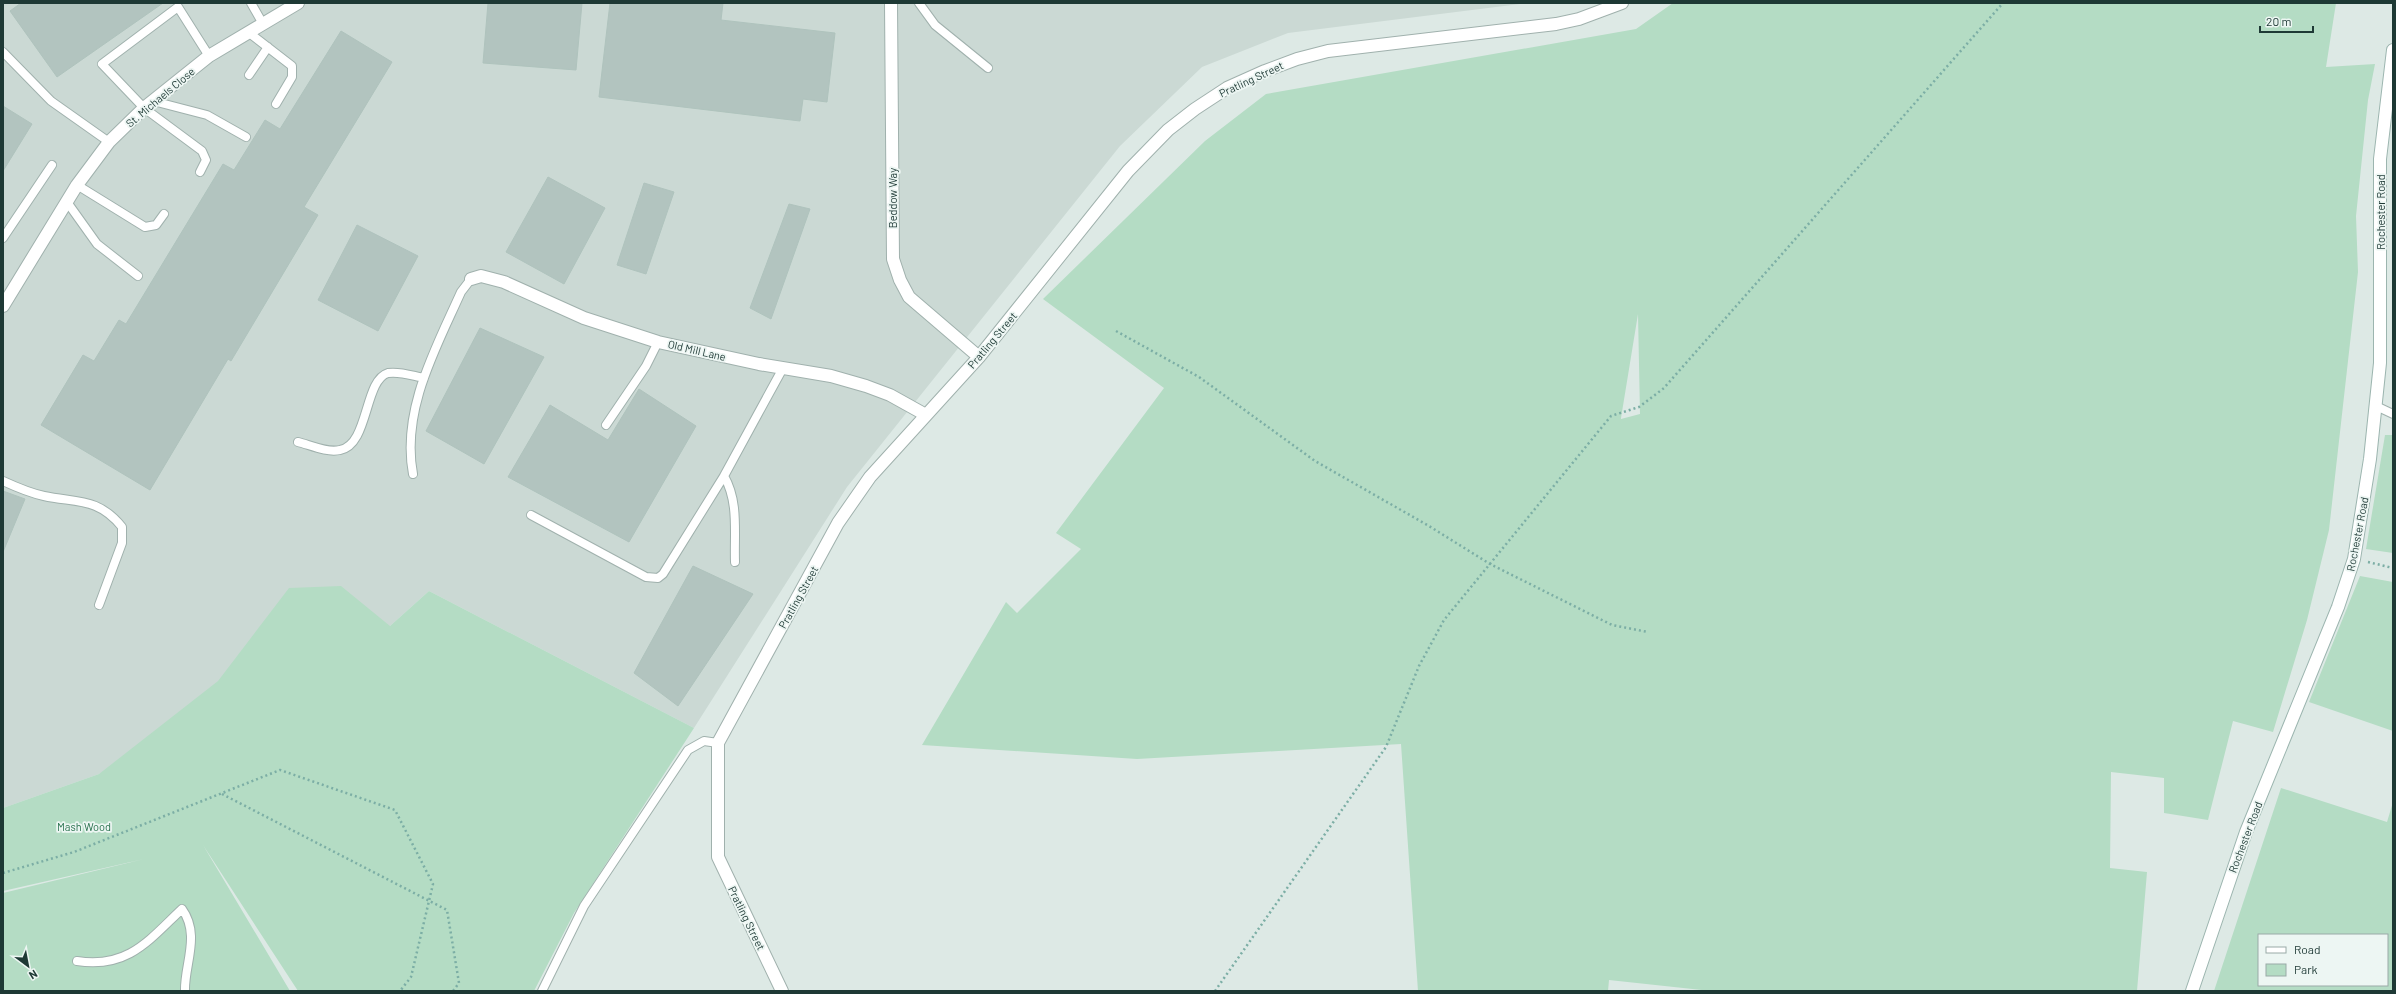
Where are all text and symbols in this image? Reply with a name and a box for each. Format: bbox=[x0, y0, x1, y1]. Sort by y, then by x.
scale bar bbox=[2260, 8, 2313, 34]
text: 20 m bbox=[2266, 14, 2292, 28]
street label: Pratling Street bbox=[1217, 58, 1285, 100]
street label: St. Michaels Close bbox=[123, 64, 197, 130]
street label: Beddow Way bbox=[886, 168, 899, 228]
street label: Rochester Road bbox=[2374, 174, 2387, 250]
street label: Pratling Street bbox=[965, 309, 1019, 371]
street label: Old Mill Lane bbox=[667, 337, 727, 363]
street label: Rochester Road bbox=[2343, 496, 2371, 572]
street label: Pratling Street bbox=[775, 563, 821, 631]
street label: Rochester Road bbox=[2225, 799, 2265, 875]
park label: Mash Wood bbox=[57, 820, 111, 833]
street label: Pratling Street bbox=[726, 884, 768, 952]
legend bbox=[2258, 934, 2388, 986]
text: Road bbox=[2294, 942, 2321, 956]
north arrow bbox=[8, 946, 48, 986]
text: Park bbox=[2294, 962, 2318, 976]
text: N bbox=[27, 967, 40, 982]

